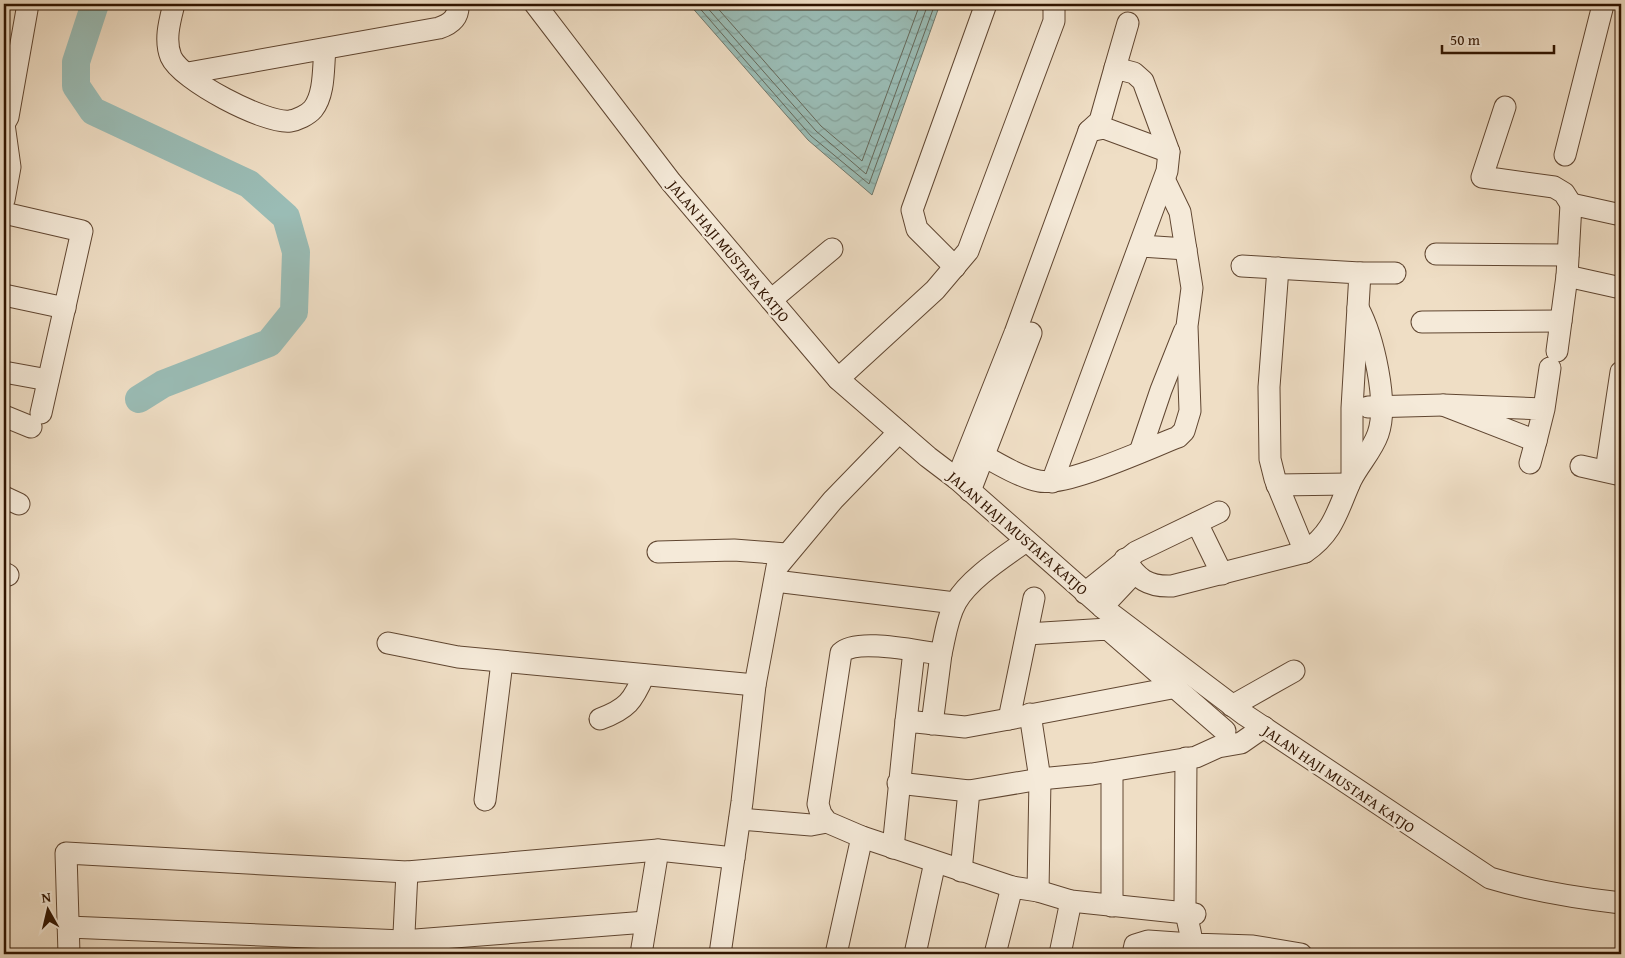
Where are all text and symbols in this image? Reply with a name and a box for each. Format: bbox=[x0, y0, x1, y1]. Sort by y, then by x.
scale bar bbox=[1442, 22, 1555, 54]
text: 50 m bbox=[1450, 29, 1481, 50]
street label: JALAN HAJI MUSTAFA KATJO bbox=[662, 174, 795, 326]
street label: JALAN HAJI MUSTAFA KATJO bbox=[942, 465, 1093, 600]
street label: JALAN HAJI MUSTAFA KATJO bbox=[1257, 719, 1419, 838]
north arrow bbox=[22, 886, 72, 936]
text: N bbox=[40, 886, 53, 908]

